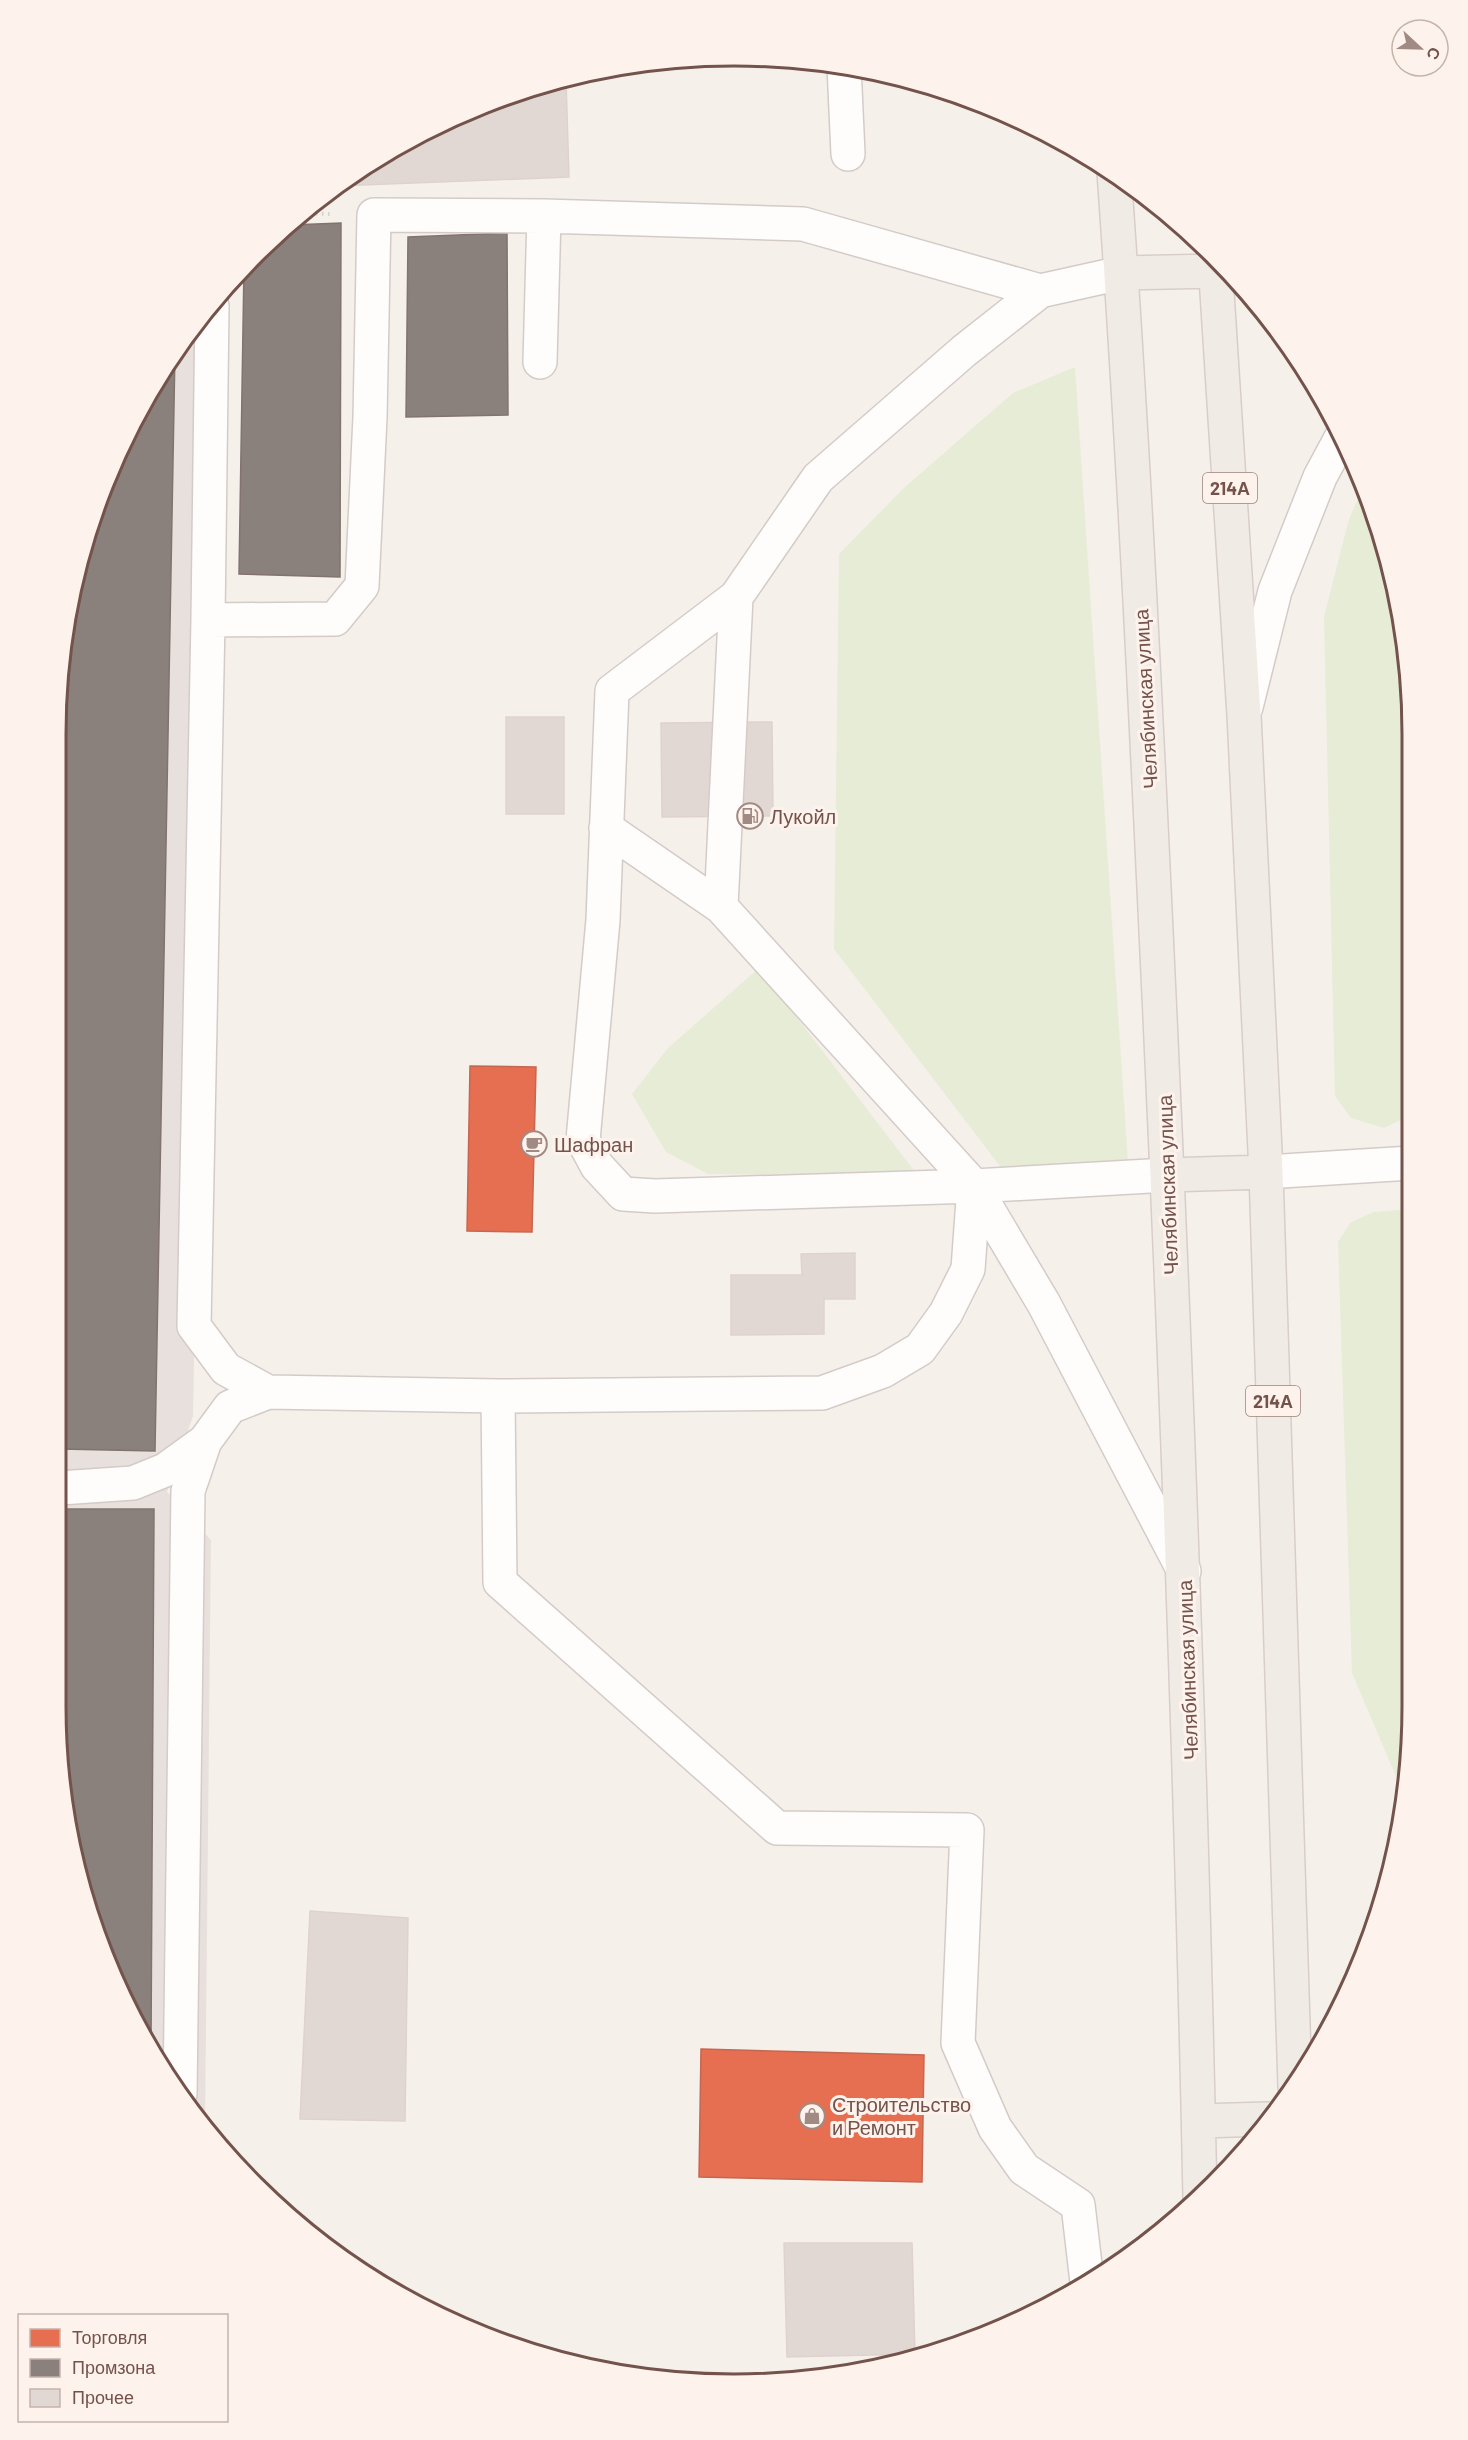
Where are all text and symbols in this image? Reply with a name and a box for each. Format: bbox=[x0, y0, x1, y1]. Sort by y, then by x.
north arrow bbox=[1390, 18, 1450, 78]
text: С bbox=[1423, 45, 1445, 63]
road number: 214А bbox=[1203, 473, 1257, 503]
street label: Челябинская улица bbox=[1128, 608, 1162, 790]
fuel station icon: Лукойл bbox=[735, 801, 765, 831]
place label: Лукойл bbox=[770, 804, 836, 828]
street label: Челябинская улица bbox=[1152, 1094, 1182, 1275]
cafe icon: Шафран bbox=[519, 1129, 549, 1159]
place label: Шафран bbox=[554, 1132, 633, 1156]
road number: 214А bbox=[1246, 1386, 1300, 1416]
street label: Челябинская улица bbox=[1172, 1579, 1202, 1760]
place label: Строительство и Ремонт bbox=[832, 2092, 971, 2139]
shop icon: Строительство и Ремонт bbox=[797, 2101, 827, 2131]
legend bbox=[18, 2314, 228, 2422]
text: Торговля bbox=[72, 2326, 147, 2348]
text: Промзона bbox=[72, 2356, 156, 2378]
text: Прочее bbox=[72, 2386, 134, 2408]

